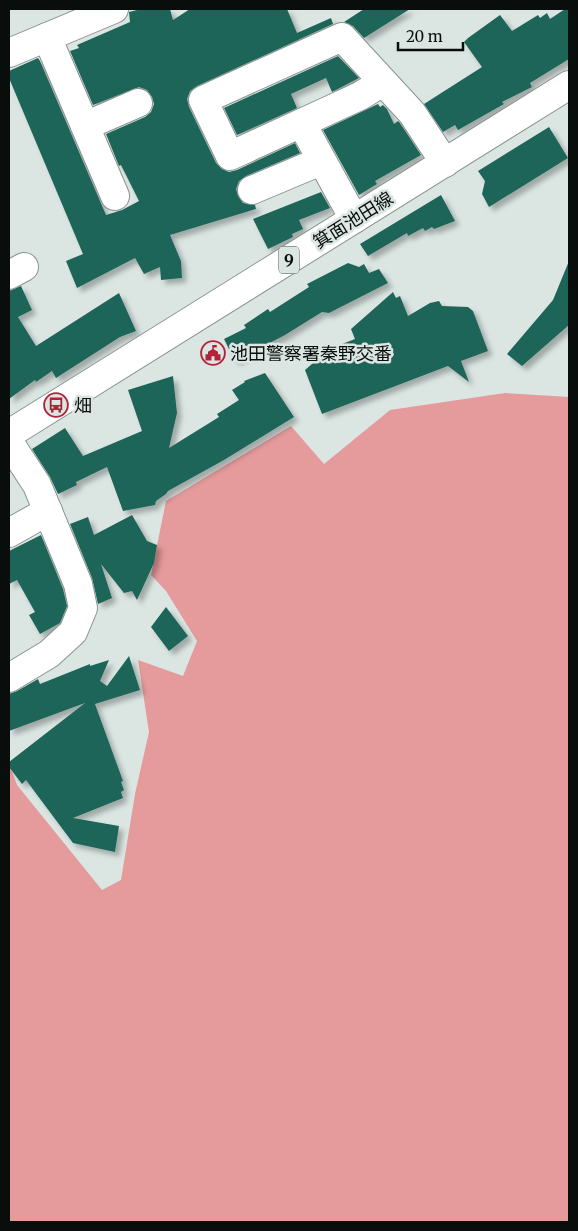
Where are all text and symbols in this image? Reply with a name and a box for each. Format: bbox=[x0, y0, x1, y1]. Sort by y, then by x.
scale bar bbox=[398, 20, 463, 52]
text: 20 m bbox=[406, 27, 443, 46]
street label: 箕面池田線 bbox=[309, 186, 397, 254]
road number: 9 bbox=[279, 246, 299, 274]
public building icon: 池田警察署秦野交番 bbox=[200, 340, 226, 366]
place label: 池田警察署秦野交番 bbox=[230, 342, 392, 365]
bus stop icon: 畑 bbox=[43, 392, 69, 418]
place label: 畑 bbox=[74, 394, 92, 417]

